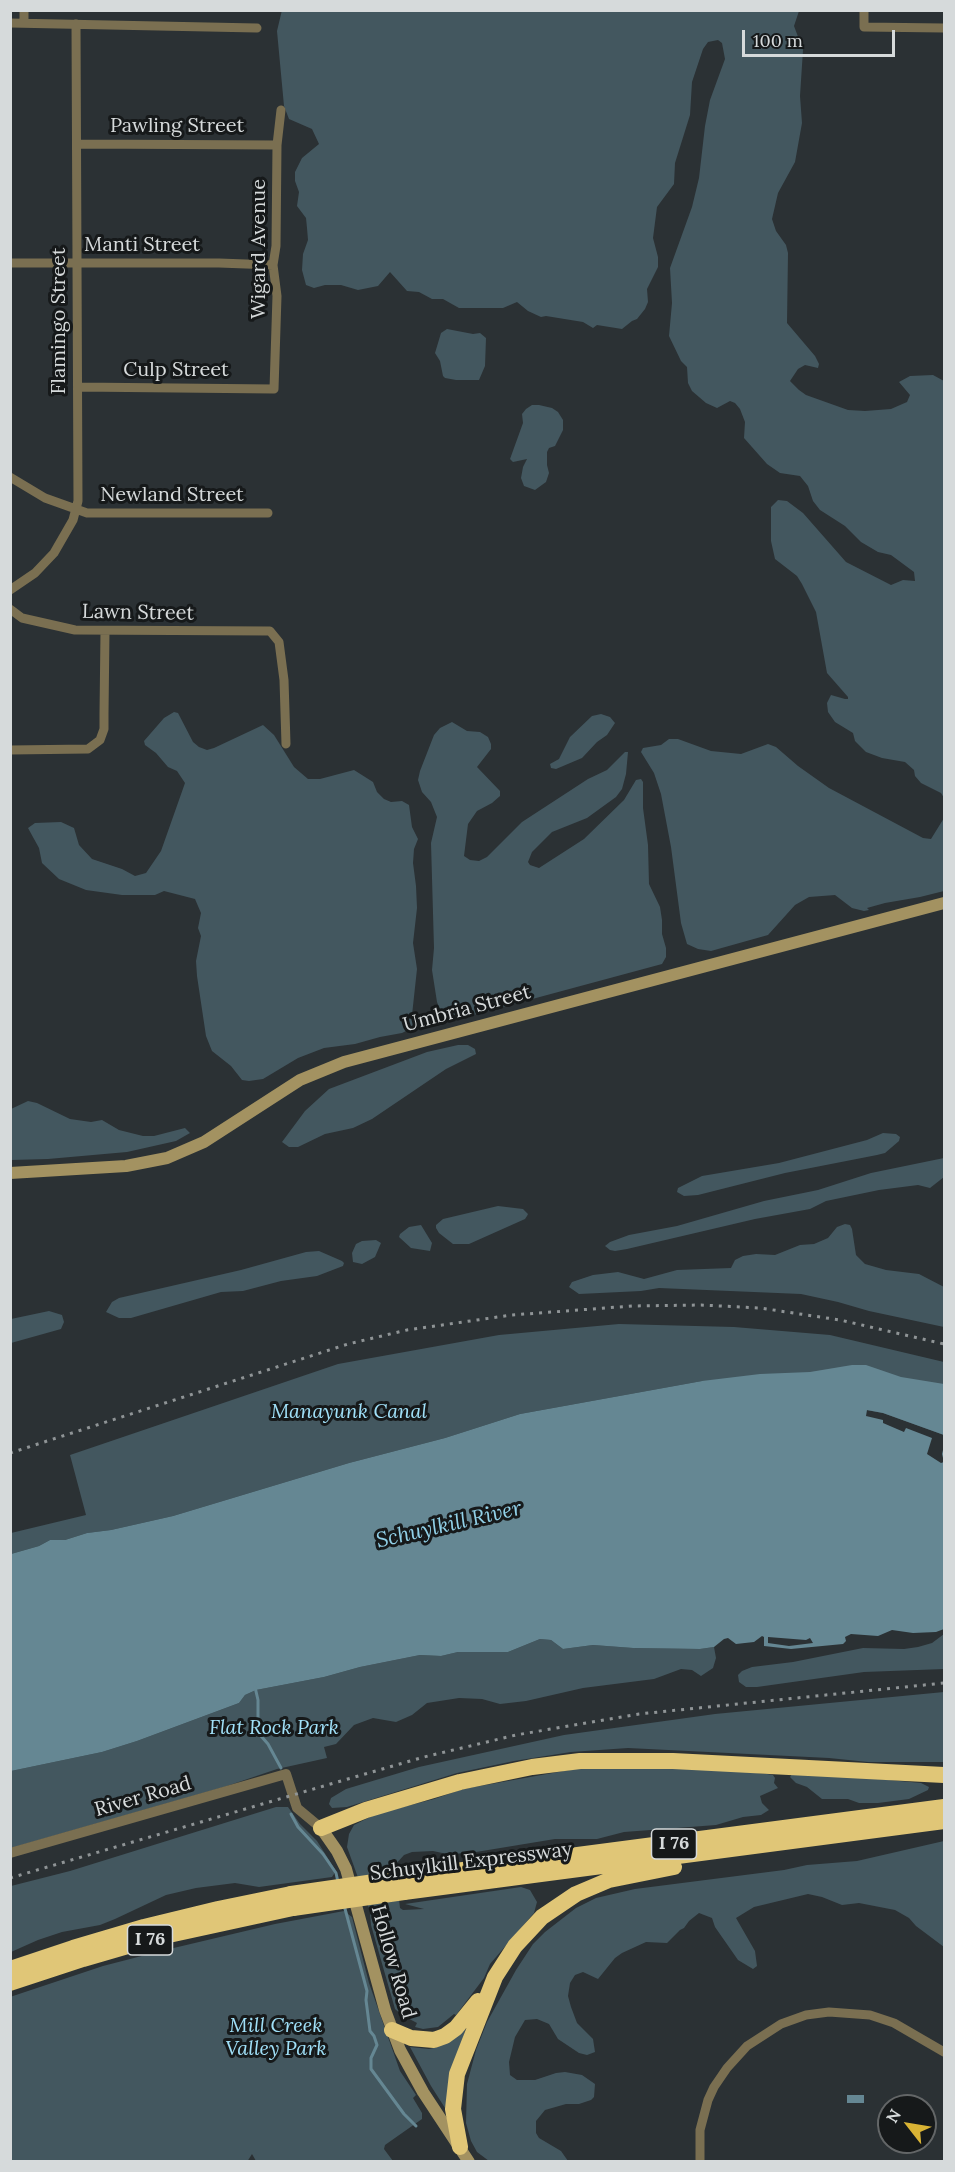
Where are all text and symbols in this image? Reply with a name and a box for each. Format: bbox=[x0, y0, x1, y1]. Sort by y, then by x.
scale bar bbox=[745, 18, 898, 56]
text: 100 m bbox=[753, 29, 803, 52]
street label: Pawling Street bbox=[110, 114, 244, 138]
street label: Wigard Avenue bbox=[247, 179, 271, 319]
street label: Manti Street bbox=[84, 233, 200, 257]
street label: Flamingo Street bbox=[47, 248, 71, 394]
street label: Culp Street bbox=[123, 358, 229, 382]
street label: Newland Street bbox=[100, 483, 244, 507]
street label: Lawn Street bbox=[82, 600, 194, 626]
street label: Umbria Street bbox=[401, 980, 533, 1038]
park label: Manayunk Canal bbox=[271, 1400, 427, 1424]
water label: Schuylkill River bbox=[374, 1496, 524, 1554]
park label: Flat Rock Park bbox=[209, 1716, 339, 1740]
street label: River Road bbox=[92, 1772, 194, 1822]
road number: I 76 bbox=[652, 1829, 696, 1859]
street label: Schuylkill Expressway bbox=[369, 1838, 573, 1886]
street label: Hollow Road bbox=[365, 1902, 421, 2022]
road number: I 76 bbox=[128, 1925, 172, 1955]
park label: Mill Creek Valley Park bbox=[225, 2014, 327, 2061]
north arrow bbox=[877, 2094, 937, 2154]
text: N bbox=[882, 2105, 905, 2126]

